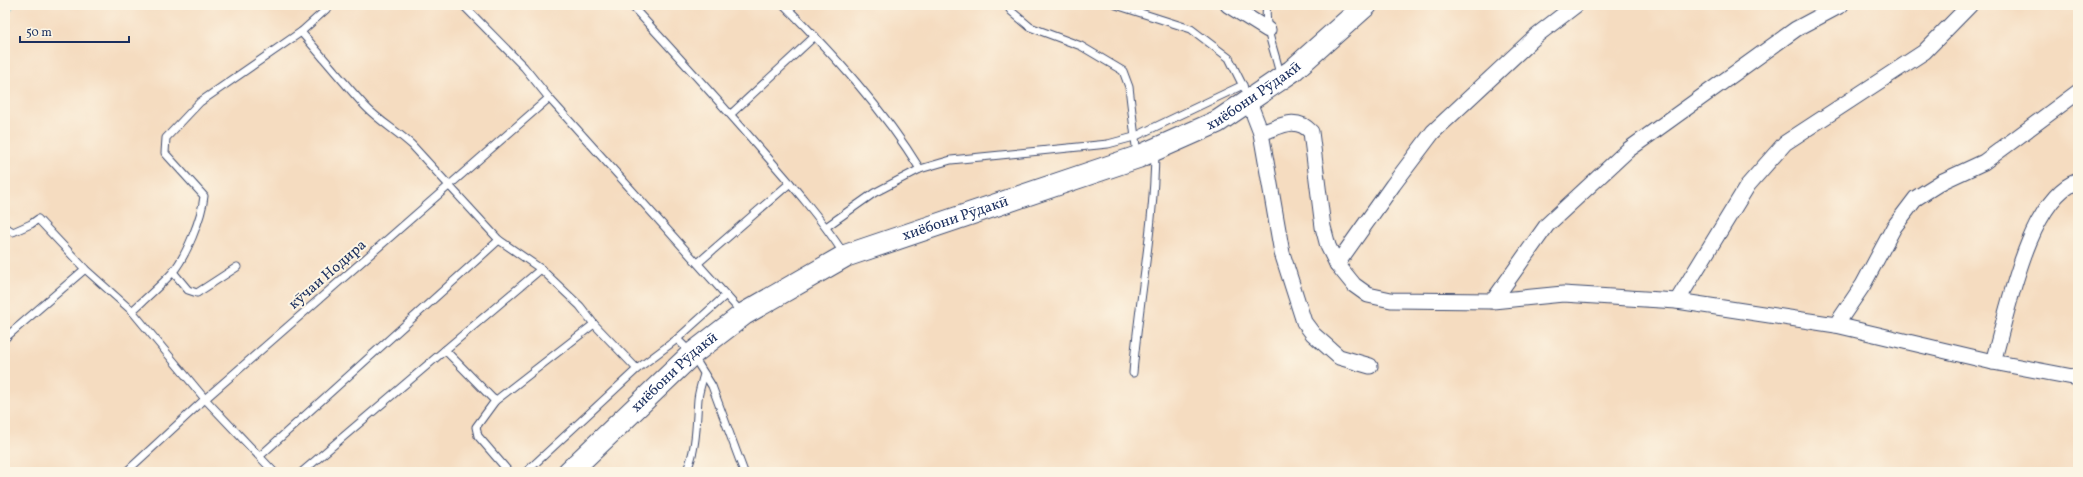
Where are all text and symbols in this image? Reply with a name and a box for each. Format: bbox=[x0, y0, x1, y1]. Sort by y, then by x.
scale bar bbox=[20, 18, 129, 44]
text: 50 m bbox=[26, 25, 52, 41]
street label: хиёбони Рӯдакӣ bbox=[1203, 57, 1306, 136]
street label: хиёбони Рӯдакӣ bbox=[899, 191, 1011, 246]
street label: кӯчаи Нодира bbox=[285, 235, 371, 315]
street label: хиёбони Рӯдакӣ bbox=[626, 327, 722, 418]

